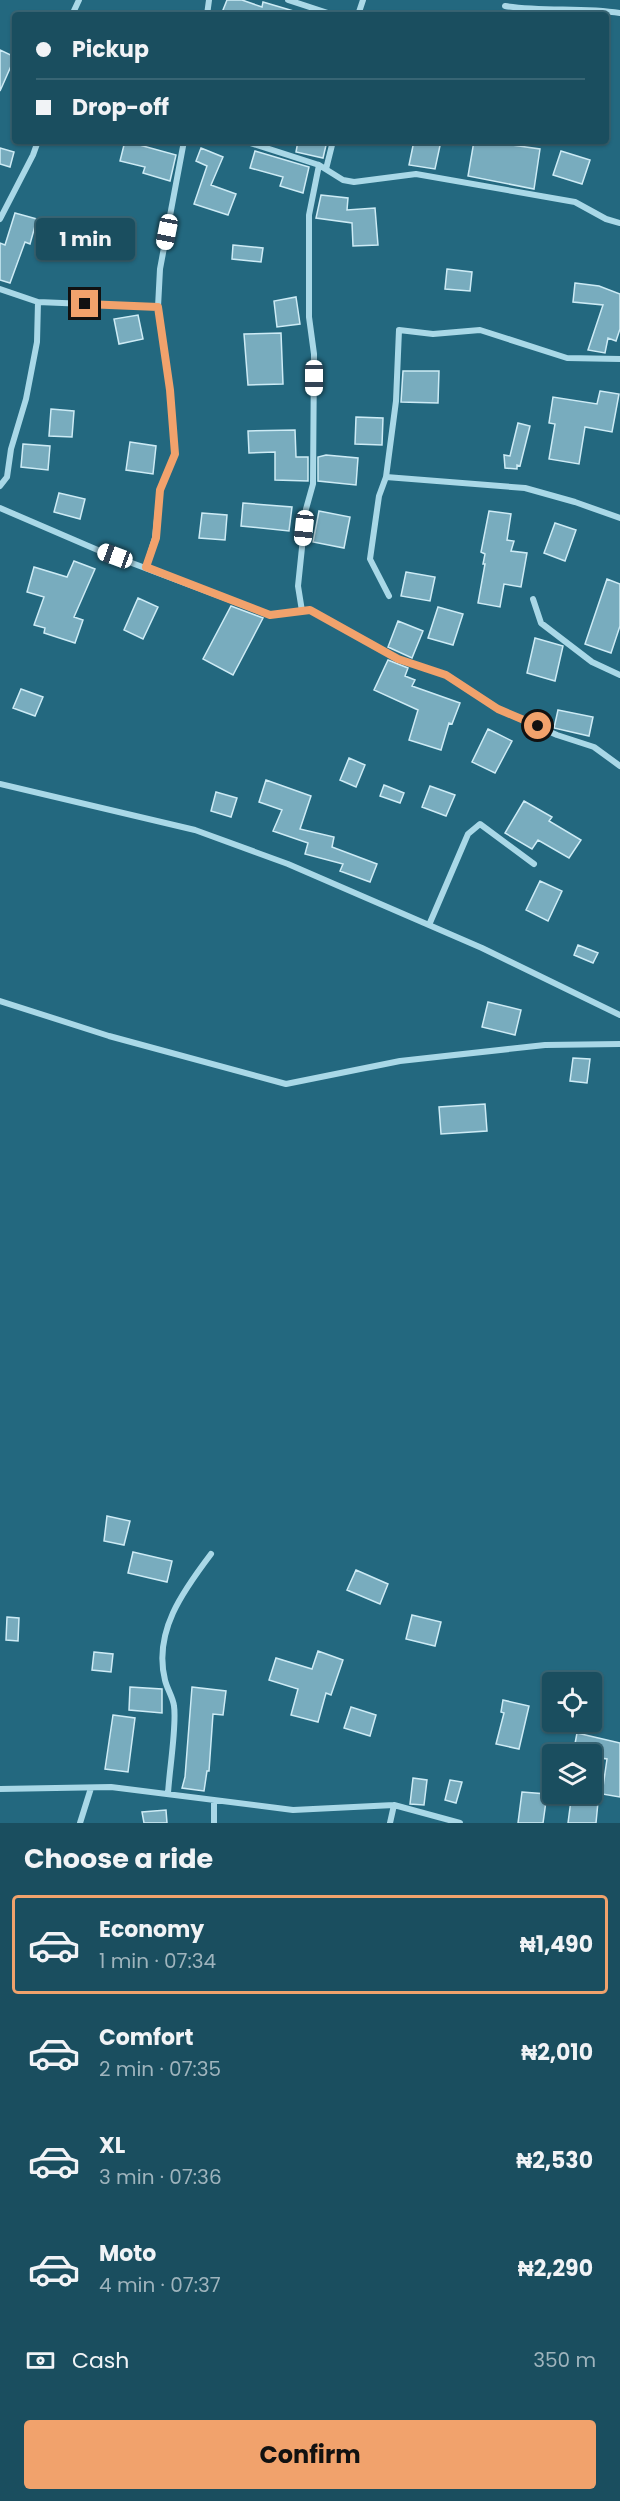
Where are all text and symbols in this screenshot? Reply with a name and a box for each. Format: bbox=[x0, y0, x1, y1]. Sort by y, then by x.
text: Pickup bbox=[72, 34, 149, 65]
text: Drop-off bbox=[72, 92, 169, 123]
car bbox=[155, 213, 179, 251]
callout: 1 min bbox=[36, 217, 134, 259]
text: 1 min bbox=[59, 225, 112, 253]
route end bbox=[71, 290, 98, 317]
car bbox=[305, 360, 323, 396]
car bbox=[293, 509, 315, 547]
car bbox=[95, 541, 135, 571]
route start bbox=[524, 712, 551, 739]
map controls bbox=[542, 1672, 602, 1804]
button: locate bbox=[542, 1672, 602, 1732]
button: layers bbox=[542, 1744, 602, 1804]
text: Choose a ride bbox=[24, 1840, 213, 1877]
text: Economy bbox=[99, 1914, 204, 1945]
icon: car bbox=[27, 1918, 81, 1972]
text: ₦1,490 bbox=[520, 1929, 593, 1960]
text: 1 min · 07:34 bbox=[99, 1947, 216, 1975]
text: Comfort bbox=[99, 2022, 193, 2053]
icon: car bbox=[27, 2026, 81, 2080]
text: ₦2,010 bbox=[521, 2037, 593, 2068]
text: 2 min · 07:35 bbox=[99, 2055, 221, 2083]
text: XL bbox=[99, 2130, 125, 2161]
icon: car bbox=[27, 2134, 81, 2188]
text: ₦2,530 bbox=[516, 2145, 593, 2176]
text: 3 min · 07:36 bbox=[99, 2163, 222, 2191]
text: Moto bbox=[99, 2238, 156, 2269]
icon: car bbox=[27, 2242, 81, 2296]
text: ₦2,290 bbox=[518, 2253, 593, 2284]
text: 4 min · 07:37 bbox=[99, 2271, 221, 2299]
icon: cash bbox=[24, 2344, 57, 2377]
text: Cash bbox=[72, 2345, 129, 2376]
text: 350 m bbox=[533, 2346, 596, 2374]
button: Confirm bbox=[24, 2420, 596, 2489]

